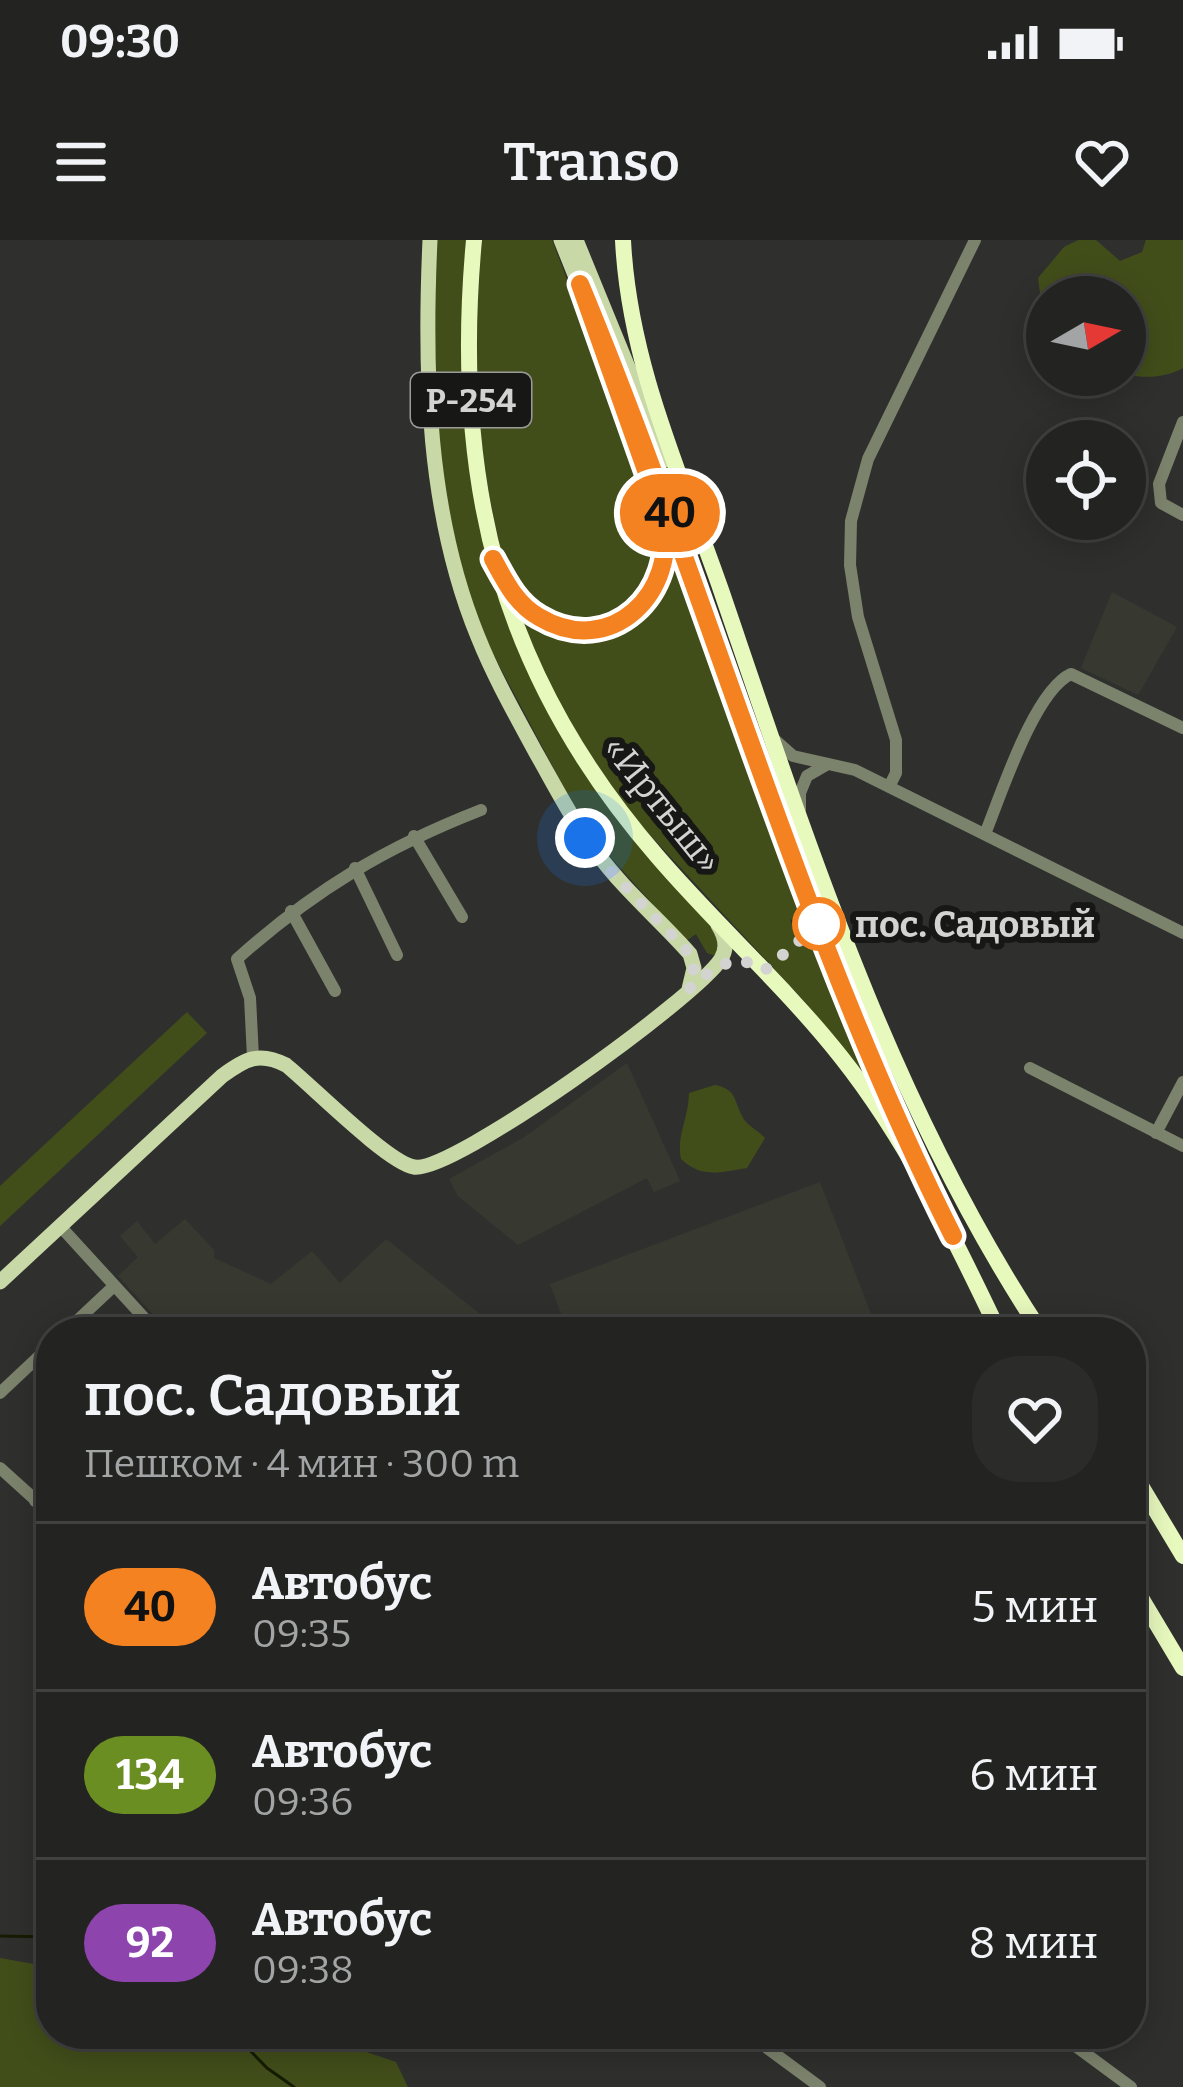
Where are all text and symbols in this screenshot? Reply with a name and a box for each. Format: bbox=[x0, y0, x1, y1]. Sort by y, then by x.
text: 09:30 bbox=[60, 15, 180, 69]
icon: menu bbox=[48, 129, 114, 195]
icon: heart bbox=[1069, 129, 1135, 195]
text: Transo bbox=[503, 130, 680, 194]
north arrow bbox=[1026, 276, 1146, 396]
map controls bbox=[1026, 276, 1146, 540]
road number: Р-254 bbox=[411, 373, 531, 427]
button: locate bbox=[1026, 420, 1146, 540]
line badge: 40 bbox=[616, 474, 724, 552]
text: 40 bbox=[644, 488, 696, 538]
street label: «Иртыш» bbox=[593, 727, 731, 882]
your location bbox=[555, 808, 615, 868]
marker: пос. Садовый bbox=[794, 899, 844, 949]
place label: пос. Садовый bbox=[855, 903, 1095, 947]
button: heart bbox=[972, 1356, 1098, 1482]
text: пос. Садовый bbox=[84, 1362, 461, 1430]
text: Пешком · 4 мин · 300 m bbox=[84, 1441, 519, 1487]
text: Автобус bbox=[252, 1557, 432, 1611]
text: 5 мин bbox=[972, 1580, 1098, 1634]
text: 40 bbox=[124, 1582, 176, 1632]
text: 09:35 bbox=[252, 1611, 351, 1657]
text: Автобус bbox=[252, 1725, 432, 1779]
text: 6 мин bbox=[969, 1748, 1098, 1802]
text: 134 bbox=[116, 1750, 184, 1800]
text: 09:36 bbox=[252, 1779, 353, 1825]
text: Автобус bbox=[252, 1893, 432, 1947]
text: 8 мин bbox=[969, 1916, 1098, 1970]
text: 92 bbox=[126, 1918, 174, 1968]
text: 09:38 bbox=[252, 1947, 354, 1993]

